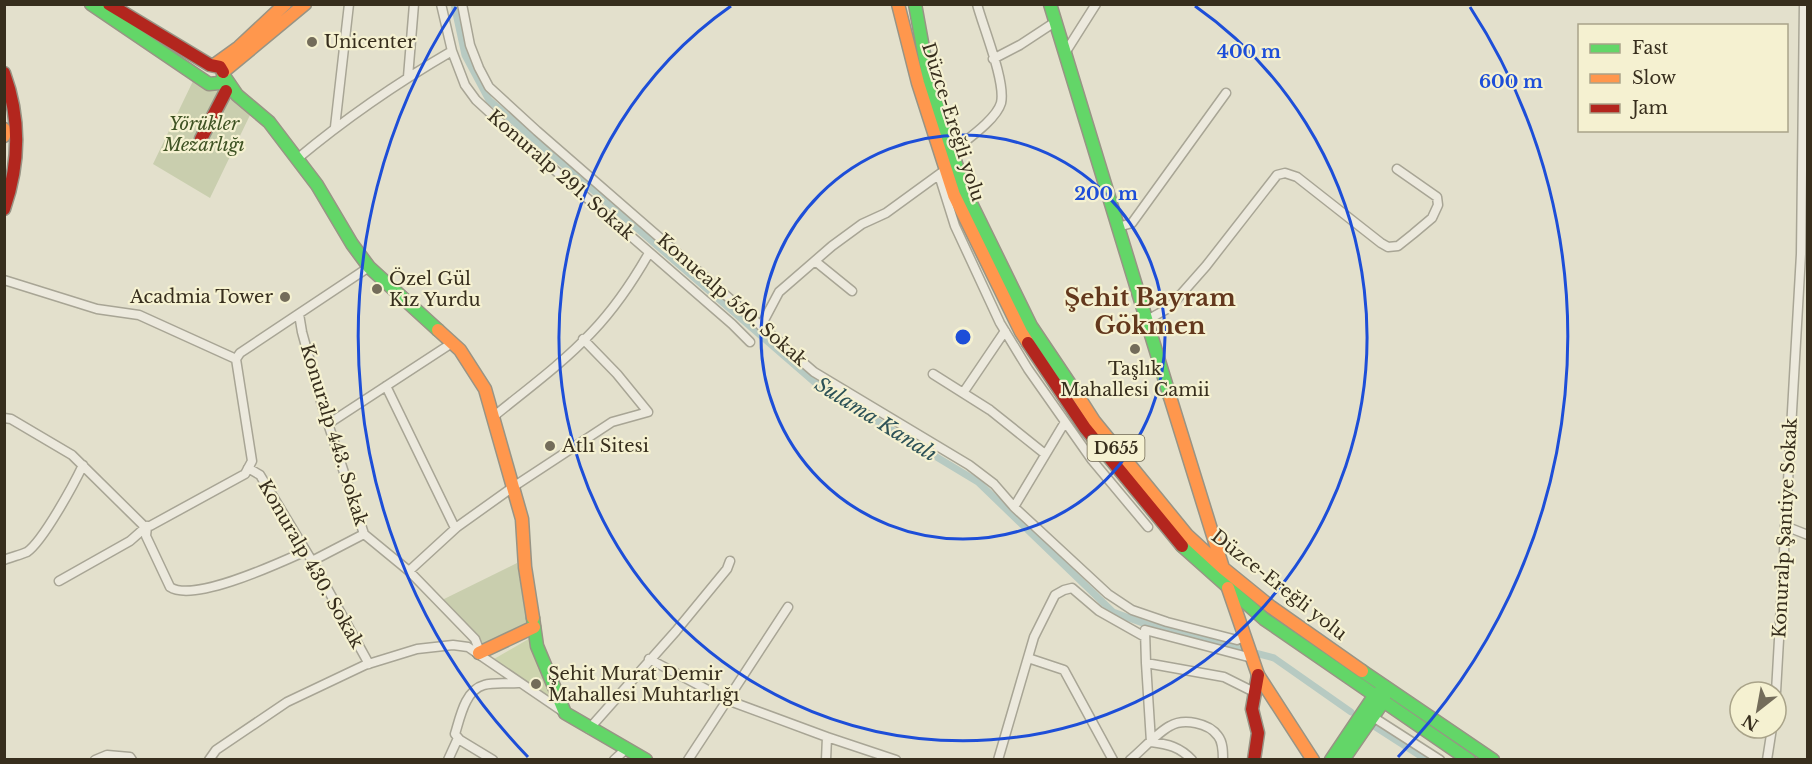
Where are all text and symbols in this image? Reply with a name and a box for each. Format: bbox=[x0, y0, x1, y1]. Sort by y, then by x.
legend bbox=[1578, 24, 1788, 132]
place label: Unicenter bbox=[324, 31, 416, 53]
marker: Unicenter bbox=[305, 35, 319, 49]
text: Fast bbox=[1632, 37, 1669, 59]
street label: Düzce-Ereğli yolu bbox=[917, 40, 989, 204]
text: 400 m bbox=[1217, 41, 1281, 63]
text: Slow bbox=[1632, 67, 1677, 89]
text: 600 m bbox=[1479, 71, 1543, 93]
text: Jam bbox=[1630, 97, 1668, 119]
street label: Konuralp 291. Sokak bbox=[483, 105, 639, 245]
park label: Yörükler Mezarlığı bbox=[162, 113, 245, 156]
text: 200 m bbox=[1074, 183, 1138, 205]
street label: Konuealp 550. Sokak bbox=[652, 229, 812, 371]
place label: Özel Gül Kız Yurdu bbox=[389, 267, 481, 311]
marker: Özel Gül Kız Yurdu bbox=[370, 282, 384, 296]
district label: Şehit Bayram Gökmen bbox=[1064, 283, 1236, 340]
place label: Acadmia Tower bbox=[129, 286, 273, 308]
marker: Acadmia Tower bbox=[278, 290, 292, 304]
centre of rings bbox=[953, 327, 973, 347]
street label: Konuralp 443. Sokak bbox=[296, 341, 372, 529]
marker: Taşlık Mahallesi Camii bbox=[1128, 342, 1142, 356]
place label: Taşlık Mahallesi Camii bbox=[1060, 358, 1210, 401]
water label: Sulama Kanalı bbox=[810, 372, 942, 466]
street label: Konuralp Şantiye Sokak bbox=[1768, 417, 1802, 639]
place label: Atlı Sitesi bbox=[561, 435, 649, 457]
road number: D655 bbox=[1088, 435, 1144, 461]
marker: Atlı Sitesi bbox=[543, 439, 557, 453]
street label: Konuralp 430. Sokak bbox=[254, 476, 368, 652]
street label: Düzce-Ereğli yolu bbox=[1207, 525, 1351, 645]
place label: Şehit Murat Demir Mahallesi Muhtarlığı bbox=[548, 663, 739, 706]
marker: Şehit Murat Demir Mahallesi Muhtarlığı bbox=[529, 677, 543, 691]
north arrow bbox=[1728, 680, 1788, 740]
text: N bbox=[1739, 710, 1762, 735]

